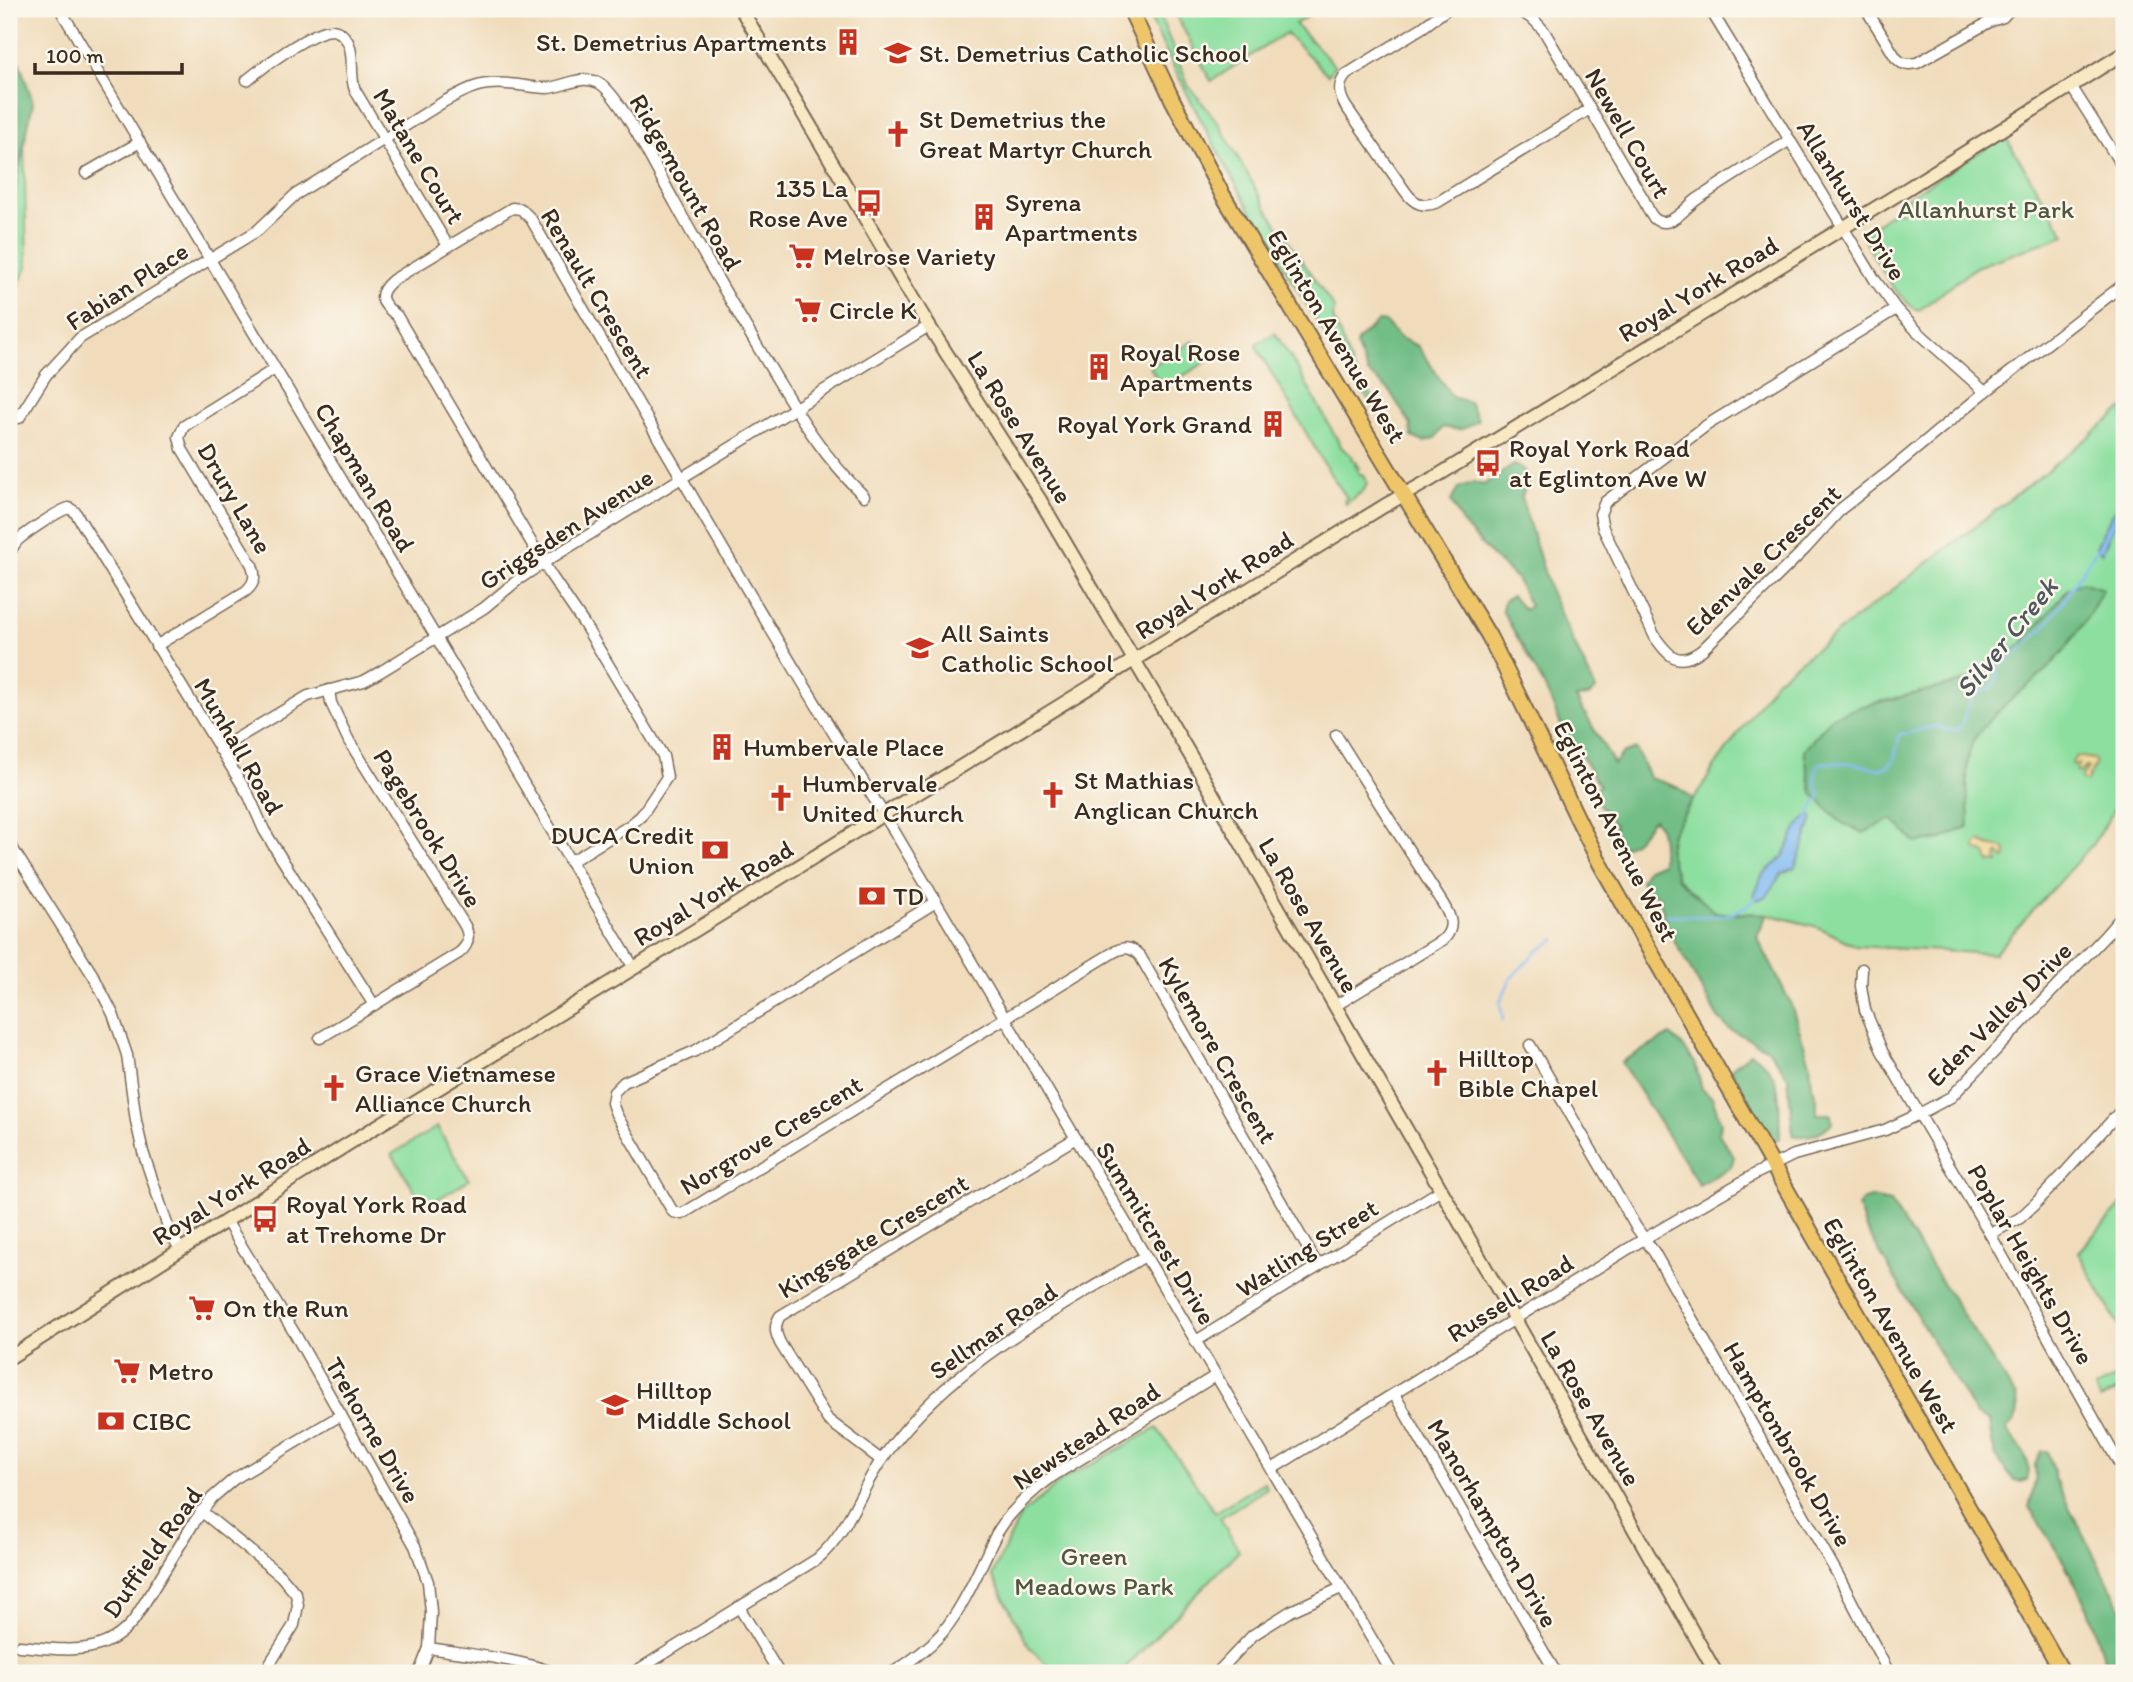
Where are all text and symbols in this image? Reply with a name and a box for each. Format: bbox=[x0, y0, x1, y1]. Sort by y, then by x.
place label: St. Demetrius Apartments bbox=[536, 26, 827, 58]
building icon: St. Demetrius Apartments bbox=[833, 27, 863, 57]
scale bar bbox=[35, 32, 182, 76]
place label: St. Demetrius Catholic School bbox=[919, 37, 1249, 69]
school or university icon: St. Demetrius Catholic School bbox=[883, 38, 913, 68]
text: 100 m bbox=[46, 43, 104, 68]
street label: Newell Court bbox=[1578, 62, 1678, 204]
street label: Matane Court bbox=[366, 82, 472, 230]
street label: Ridgemount Road bbox=[623, 88, 749, 276]
place label: St Demetrius the Great Martyr Church bbox=[919, 103, 1152, 165]
street label: Allanhurst Drive bbox=[1790, 114, 1914, 286]
church icon: St Demetrius the Great Martyr Church bbox=[883, 119, 913, 149]
place label: 135 La Rose Ave bbox=[748, 172, 848, 234]
place label: Syrena Apartments bbox=[1005, 186, 1138, 248]
bus stop icon: 135 La Rose Ave bbox=[854, 188, 884, 218]
park label: Allanhurst Park bbox=[1898, 193, 2075, 225]
street label: Renault Crescent bbox=[534, 202, 660, 384]
building icon: Syrena Apartments bbox=[969, 202, 999, 232]
street label: Eglinton Avenue West bbox=[1261, 223, 1414, 449]
street label: Royal York Road bbox=[1612, 229, 1784, 349]
street label: Fabian Place bbox=[60, 235, 194, 337]
place label: Melrose Variety bbox=[823, 240, 996, 272]
supermarket icon: Melrose Variety bbox=[787, 241, 817, 271]
place label: Circle K bbox=[829, 294, 917, 326]
supermarket icon: Circle K bbox=[793, 295, 823, 325]
place label: Royal Rose Apartments bbox=[1120, 336, 1253, 398]
street label: La Rose Avenue bbox=[960, 345, 1080, 509]
building icon: Royal Rose Apartments bbox=[1084, 352, 1114, 382]
street label: Chapman Road bbox=[308, 396, 422, 558]
place label: Royal York Grand bbox=[1057, 408, 1253, 440]
building icon: Royal York Grand bbox=[1258, 409, 1288, 439]
place label: Royal York Road at Eglinton Ave W bbox=[1509, 432, 1707, 494]
street label: Drury Lane bbox=[190, 437, 280, 559]
bus stop icon: Royal York Road at Eglinton Ave W bbox=[1473, 448, 1503, 478]
street label: Griggsden Avenue bbox=[473, 461, 659, 597]
street label: Edenvale Crescent bbox=[1678, 477, 1848, 642]
street label: Royal York Road bbox=[1129, 524, 1299, 646]
water label: Silver Creek bbox=[1947, 569, 2066, 704]
place label: All Saints Catholic School bbox=[941, 617, 1114, 679]
school or university icon: All Saints Catholic School bbox=[905, 633, 935, 663]
street label: Munhall Road bbox=[187, 672, 291, 820]
street label: Eglinton Avenue West bbox=[1546, 715, 1686, 947]
place label: Humbervale Place bbox=[743, 731, 944, 763]
building icon: Humbervale Place bbox=[707, 732, 737, 762]
street label: Pagebrook Drive bbox=[366, 743, 490, 913]
place label: St Mathias Anglican Church bbox=[1074, 764, 1258, 826]
place label: Humbervale United Church bbox=[802, 767, 964, 829]
church icon: St Mathias Anglican Church bbox=[1038, 780, 1068, 810]
church icon: Humbervale United Church bbox=[766, 783, 796, 813]
place label: DUCA Credit Union bbox=[551, 819, 694, 881]
street label: La Rose Avenue bbox=[1252, 832, 1366, 998]
street label: Royal York Road bbox=[627, 833, 799, 953]
bank icon: DUCA Credit Union bbox=[700, 835, 730, 865]
place label: TD bbox=[893, 880, 924, 912]
bank icon: TD bbox=[857, 881, 887, 911]
street label: Eden Valley Drive bbox=[1920, 935, 2078, 1093]
street label: Kylemore Crescent bbox=[1151, 951, 1285, 1150]
place label: Hilltop Bible Chapel bbox=[1458, 1042, 1598, 1104]
place label: Grace Vietnamese Alliance Church bbox=[355, 1057, 556, 1119]
church icon: Hilltop Bible Chapel bbox=[1422, 1058, 1452, 1088]
street label: Norgrove Crescent bbox=[674, 1068, 868, 1202]
church icon: Grace Vietnamese Alliance Church bbox=[319, 1073, 349, 1103]
street label: Royal York Road bbox=[146, 1130, 316, 1252]
street label: Summitcrest Drive bbox=[1089, 1136, 1223, 1330]
street label: Poplar Heights Drive bbox=[1961, 1158, 2101, 1370]
street label: Kingsgate Crescent bbox=[772, 1166, 974, 1306]
place label: Royal York Road at Trehome Dr bbox=[286, 1188, 467, 1250]
street label: Watling Street bbox=[1230, 1191, 1384, 1304]
bus stop icon: Royal York Road at Trehome Dr bbox=[250, 1204, 280, 1234]
street label: Eglinton Avenue West bbox=[1816, 1211, 1966, 1439]
street label: Russell Road bbox=[1441, 1247, 1579, 1349]
street label: Sellmar Road bbox=[923, 1275, 1063, 1387]
place label: On the Run bbox=[223, 1292, 349, 1324]
supermarket icon: On the Run bbox=[187, 1293, 217, 1323]
street label: La Rose Avenue bbox=[1534, 1325, 1648, 1491]
street label: Hamptonbrook Drive bbox=[1716, 1336, 1860, 1552]
street label: Trehorne Drive bbox=[318, 1351, 428, 1509]
place label: Metro bbox=[148, 1355, 214, 1387]
supermarket icon: Metro bbox=[112, 1356, 142, 1386]
place label: Hilltop Middle School bbox=[636, 1374, 791, 1436]
street label: Newstead Road bbox=[1006, 1375, 1166, 1497]
school or university icon: Hilltop Middle School bbox=[600, 1390, 630, 1420]
place label: CIBC bbox=[132, 1405, 192, 1437]
bank icon: CIBC bbox=[96, 1406, 126, 1436]
street label: Manorhampton Drive bbox=[1420, 1413, 1566, 1633]
street label: Duffield Road bbox=[95, 1480, 209, 1624]
park label: Green Meadows Park bbox=[1014, 1540, 1174, 1602]

